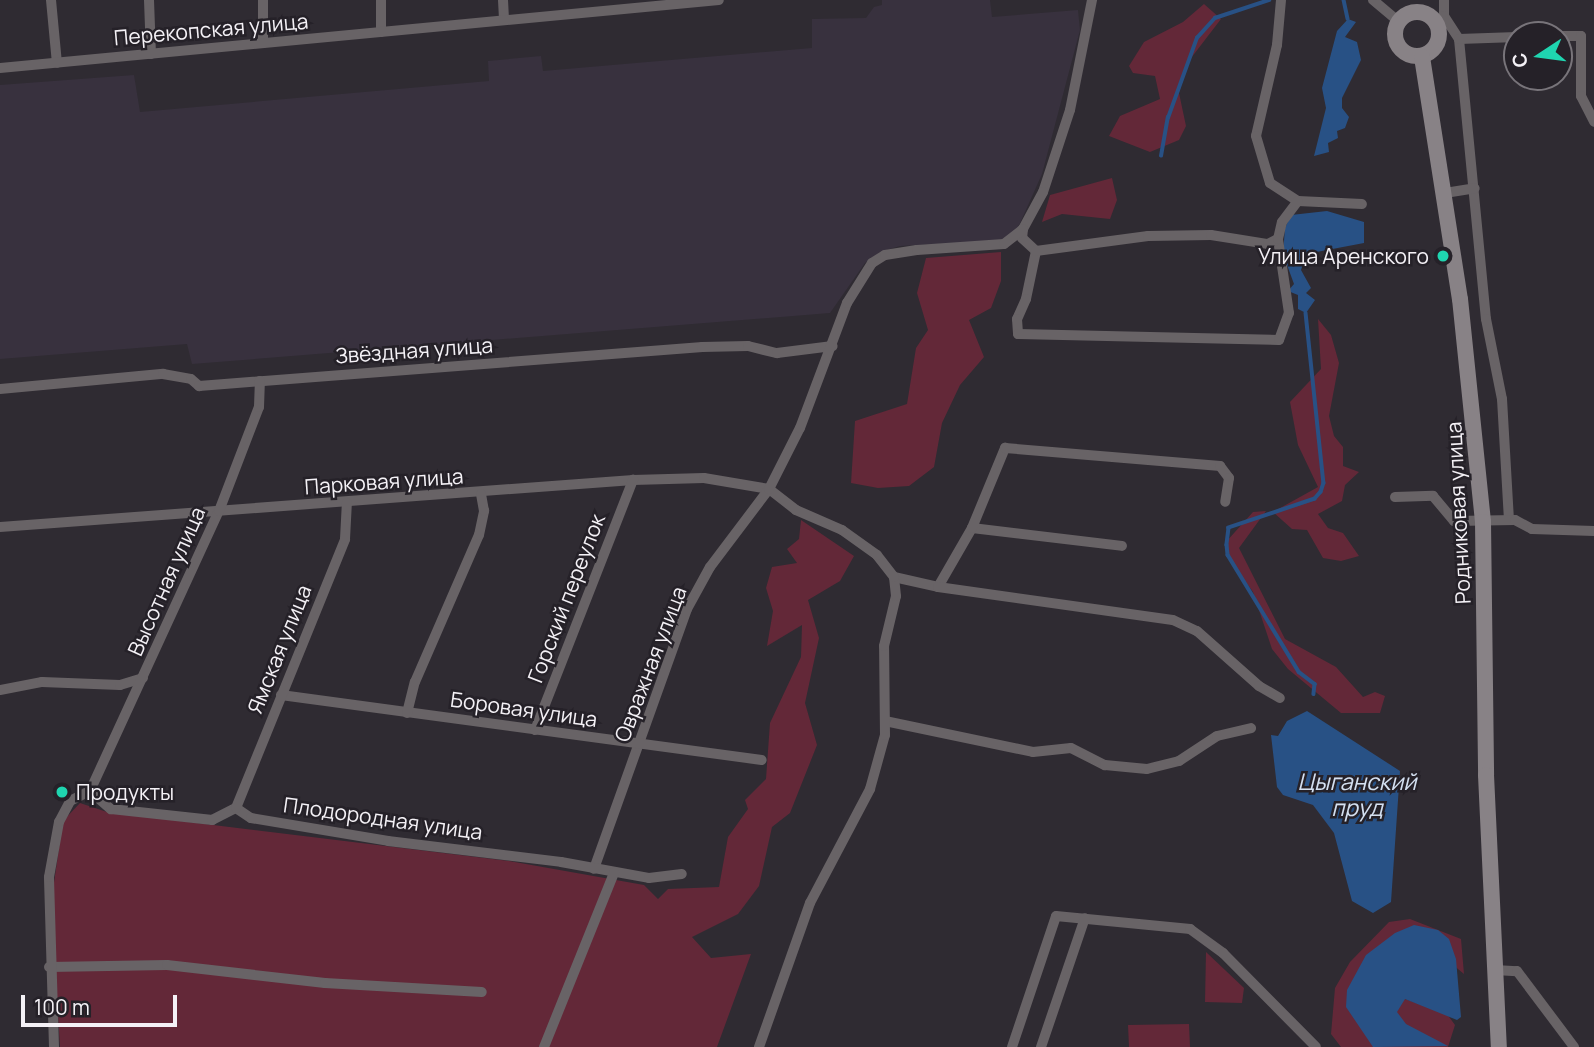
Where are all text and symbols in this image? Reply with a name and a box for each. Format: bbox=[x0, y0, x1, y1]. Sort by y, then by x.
street label: Перекопская улица bbox=[113, 8, 309, 50]
north arrow bbox=[1503, 21, 1573, 91]
text: С bbox=[1505, 51, 1534, 70]
place label: Улица Аренского bbox=[1258, 243, 1429, 269]
marker: Улица Аренского bbox=[1435, 248, 1451, 264]
street label: Звёздная улица bbox=[334, 332, 494, 368]
street label: Родниковая улица bbox=[1441, 421, 1475, 605]
street label: Парковая улица bbox=[304, 463, 464, 499]
street label: Высотная улица bbox=[122, 503, 210, 659]
street label: Горский переулок bbox=[522, 510, 610, 686]
street label: Ямская улица bbox=[242, 581, 316, 717]
street label: Овражная улица bbox=[609, 583, 691, 745]
street label: Боровая улица bbox=[449, 686, 599, 732]
water label: Цыганский пруд bbox=[1298, 767, 1416, 821]
place label: Продукты bbox=[76, 779, 174, 805]
marker: Продукты bbox=[54, 784, 70, 800]
street label: Плодородная улица bbox=[282, 792, 484, 844]
scale bar bbox=[24, 981, 180, 1025]
text: 100 m bbox=[34, 993, 90, 1021]

